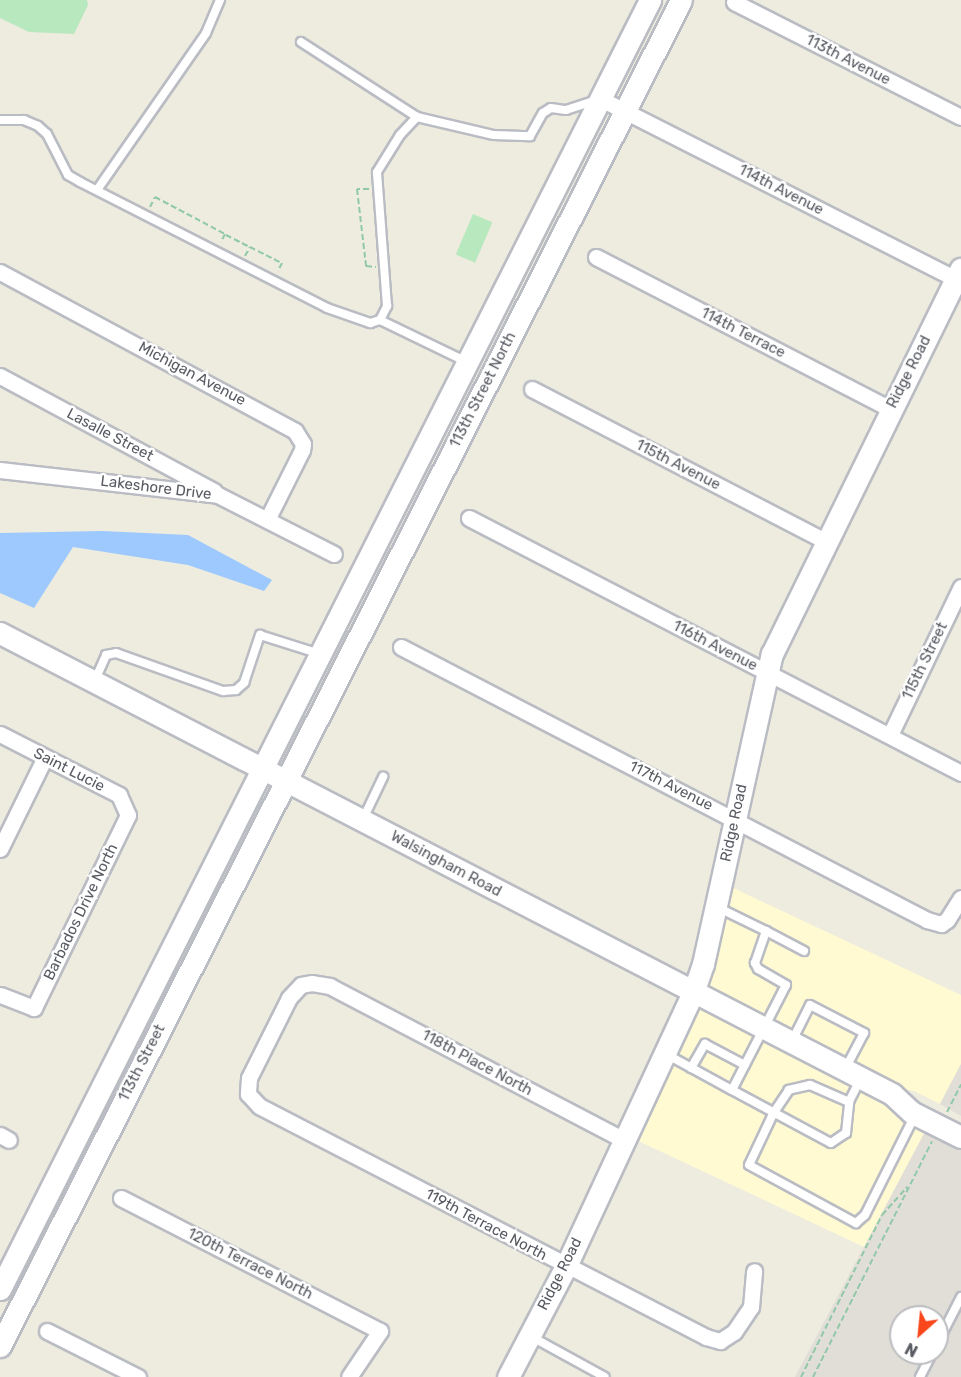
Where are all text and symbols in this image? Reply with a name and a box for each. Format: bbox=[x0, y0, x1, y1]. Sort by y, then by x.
street label: 113th Avenue bbox=[802, 31, 894, 89]
street label: 114th Avenue bbox=[735, 161, 827, 219]
street label: 114th Terrace bbox=[698, 304, 788, 362]
street label: 113th Street North bbox=[446, 329, 520, 451]
street label: Ridge Road bbox=[883, 333, 935, 411]
street label: Michigan Avenue bbox=[135, 338, 249, 410]
street label: Lasalle Street bbox=[64, 405, 156, 465]
street label: 115th Avenue bbox=[632, 436, 724, 494]
street label: Lakeshore Drive bbox=[100, 472, 212, 504]
street label: 116th Avenue bbox=[669, 617, 761, 675]
street label: 115th Street bbox=[899, 619, 951, 703]
street label: Saint Lucie bbox=[30, 744, 108, 796]
street label: 117th Avenue bbox=[626, 757, 716, 815]
street label: Ridge Road bbox=[717, 783, 751, 863]
street label: Walsingham Road bbox=[388, 827, 504, 901]
street label: Barbados Drive North bbox=[40, 841, 122, 983]
street label: 113th Street bbox=[115, 1022, 169, 1104]
street label: 118th Place North bbox=[419, 1026, 535, 1100]
street label: 119th Terrace North bbox=[422, 1185, 550, 1265]
street label: 120th Terrace North bbox=[184, 1224, 316, 1304]
street label: Ridge Road bbox=[534, 1235, 586, 1313]
north arrow bbox=[889, 1305, 949, 1365]
text: N bbox=[902, 1339, 921, 1361]

